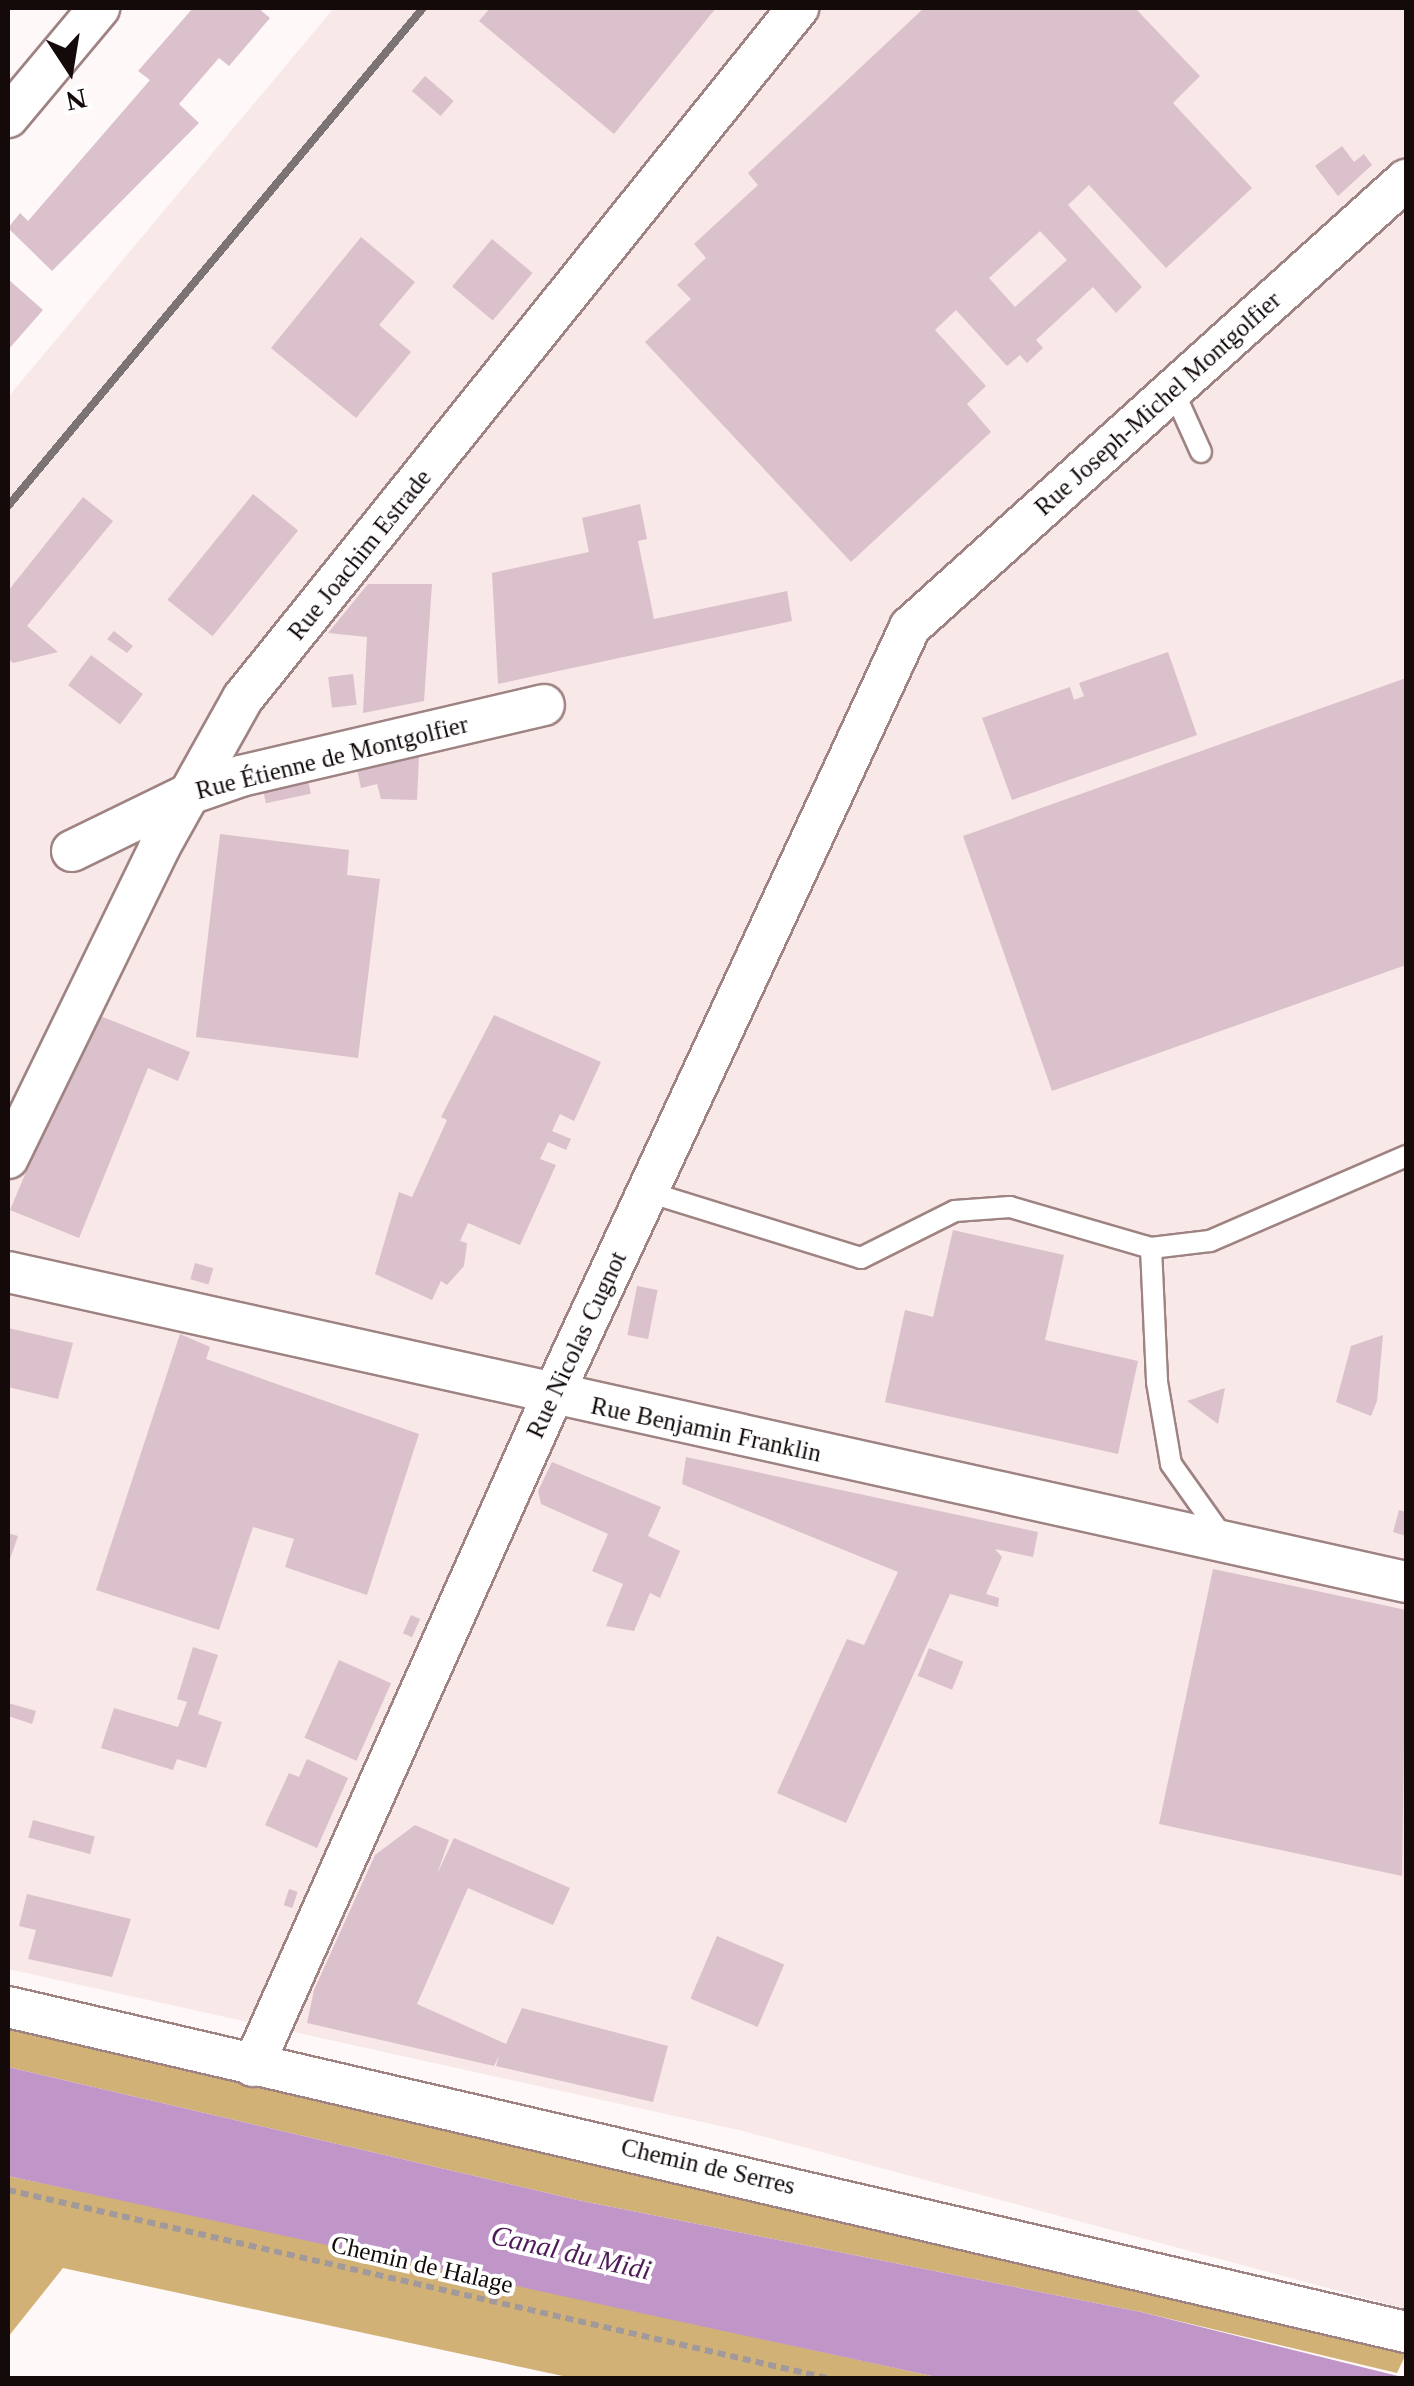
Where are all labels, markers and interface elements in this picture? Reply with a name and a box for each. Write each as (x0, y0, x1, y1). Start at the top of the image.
north arrow (20, 20, 120, 120)
text: N (63, 83, 89, 117)
street label: Rue Joseph-Michel Montgolfier (1029, 286, 1287, 522)
street label: Rue Joachim Estrade (282, 464, 438, 646)
street label: Rue Étienne de Montgolfier (193, 710, 471, 806)
street label: Rue Nicolas Cugnot (521, 1247, 633, 1443)
street label: Rue Benjamin Franklin (588, 1391, 824, 1469)
street label: Chemin de Serres (618, 2132, 798, 2202)
water label: Canal du Midi (488, 2218, 654, 2288)
street label: Chemin de Halage (328, 2229, 516, 2301)

